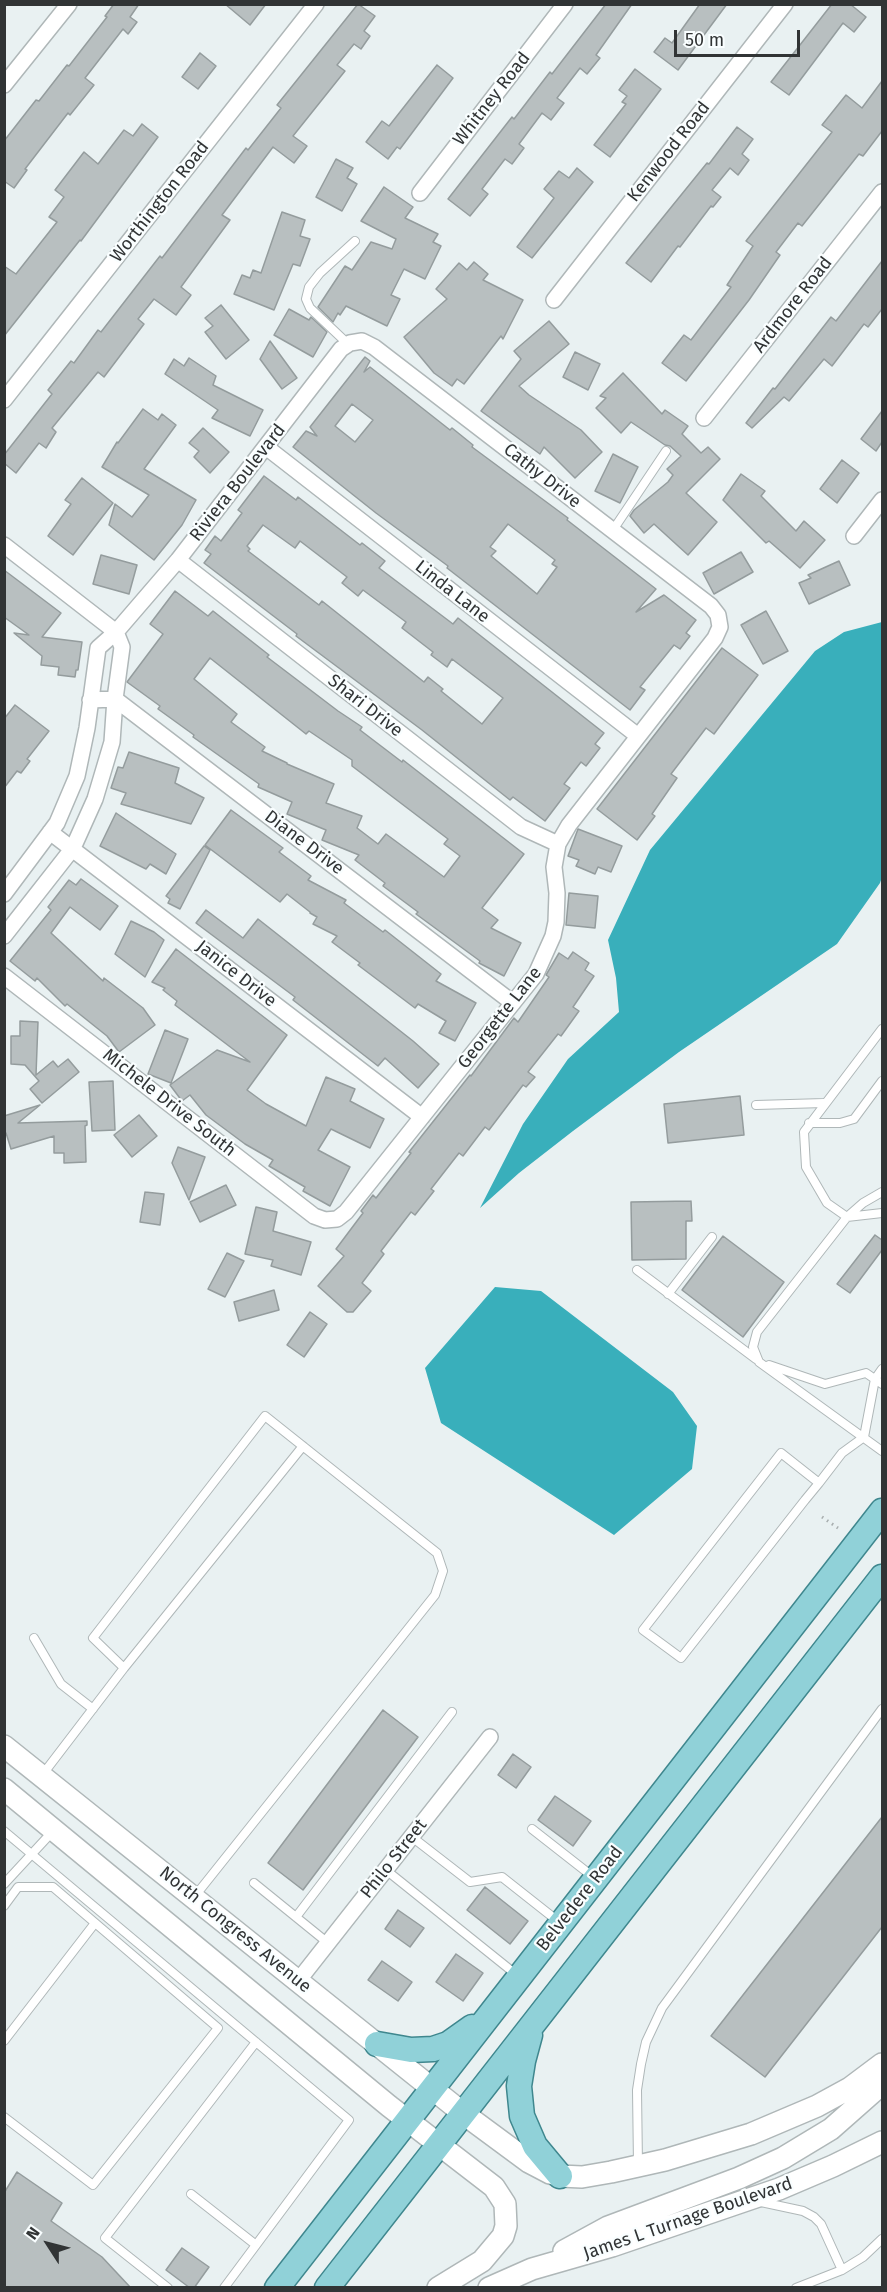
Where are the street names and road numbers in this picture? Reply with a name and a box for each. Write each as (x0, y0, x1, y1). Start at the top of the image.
street label: Whitney Road (449, 48, 535, 150)
street label: Kenwood Road (623, 97, 715, 207)
street label: Worthington Road (106, 137, 214, 267)
street label: Ardmore Road (749, 253, 837, 357)
street label: Riviera Boulevard (185, 420, 291, 546)
street label: Cathy Drive (499, 439, 585, 513)
street label: Linda Lane (410, 556, 494, 628)
street label: Shari Drive (323, 670, 407, 742)
street label: Diane Drive (260, 806, 348, 880)
street label: Janice Drive (192, 936, 280, 1012)
street label: Georgette Lane (453, 963, 547, 1073)
street label: Michele Drive South (98, 1044, 240, 1162)
street label: Philo Street (356, 1815, 432, 1903)
street label: Belvedere Road (532, 1842, 628, 1956)
street label: North Congress Avenue (155, 1862, 315, 1998)
street label: James L Turnage Boulevard (581, 2173, 795, 2265)

